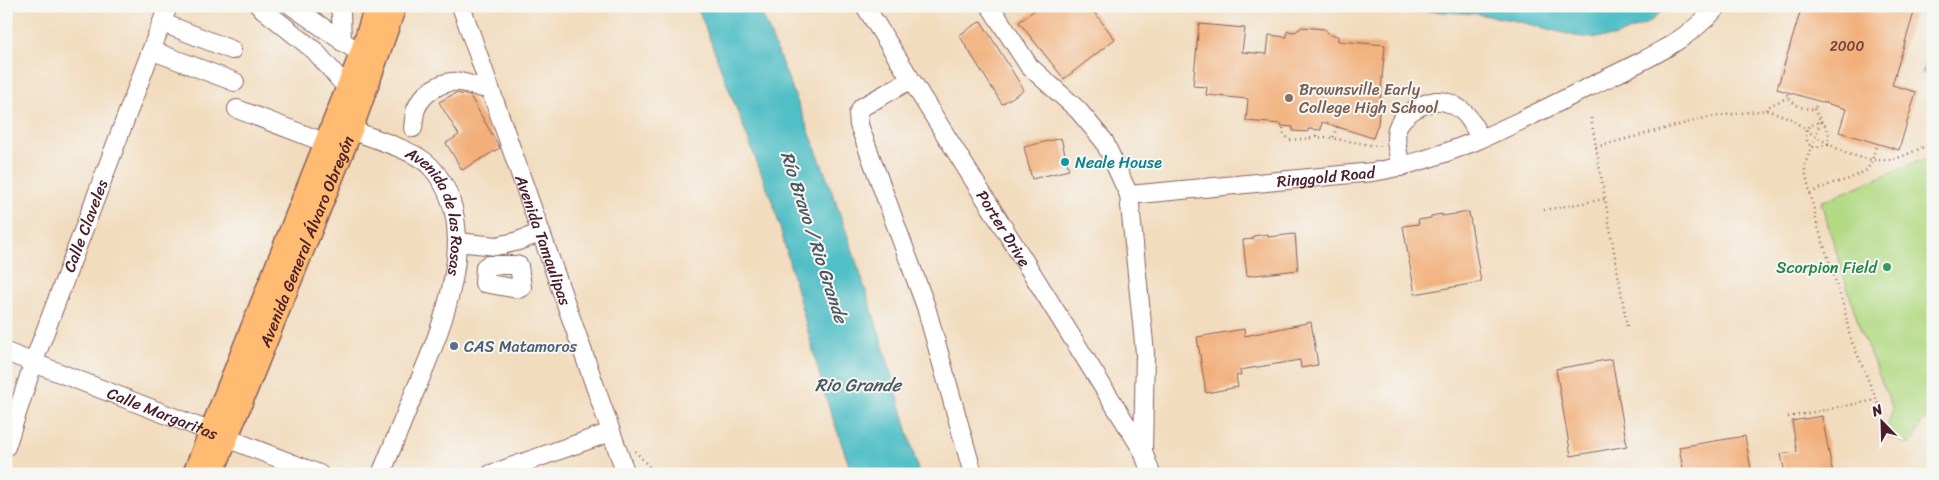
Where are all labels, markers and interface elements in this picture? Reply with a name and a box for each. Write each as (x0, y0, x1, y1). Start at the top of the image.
house number: 2000 (1830, 34, 1864, 59)
place label: Brownsville Early College High School (1299, 75, 1438, 122)
marker: Brownsville Early College High School (1283, 92, 1295, 104)
street label: Avenida General Álvaro Obregón (250, 131, 362, 353)
street label: Avenida de las Rosas (399, 138, 471, 279)
water label: Río Bravo / Rio Grande (771, 147, 857, 329)
place label: Neale House (1075, 148, 1162, 177)
marker: Neale House (1059, 156, 1071, 168)
street label: Ringgold Road (1275, 158, 1378, 196)
street label: Avenida Tamaulipas (506, 170, 580, 310)
street label: Calle Claveles (55, 175, 116, 277)
street label: Porter Drive (968, 184, 1039, 273)
place label: Scorpion Field (1776, 253, 1879, 282)
marker: Scorpion Field (1881, 261, 1893, 273)
place label: CAS Matamoros (464, 332, 578, 361)
marker: CAS Matamoros (448, 340, 460, 352)
water label: Rio Grande (815, 369, 903, 401)
street label: Calle Margaritas (103, 379, 223, 448)
text: N (1867, 397, 1887, 424)
north arrow (1856, 398, 1906, 448)

